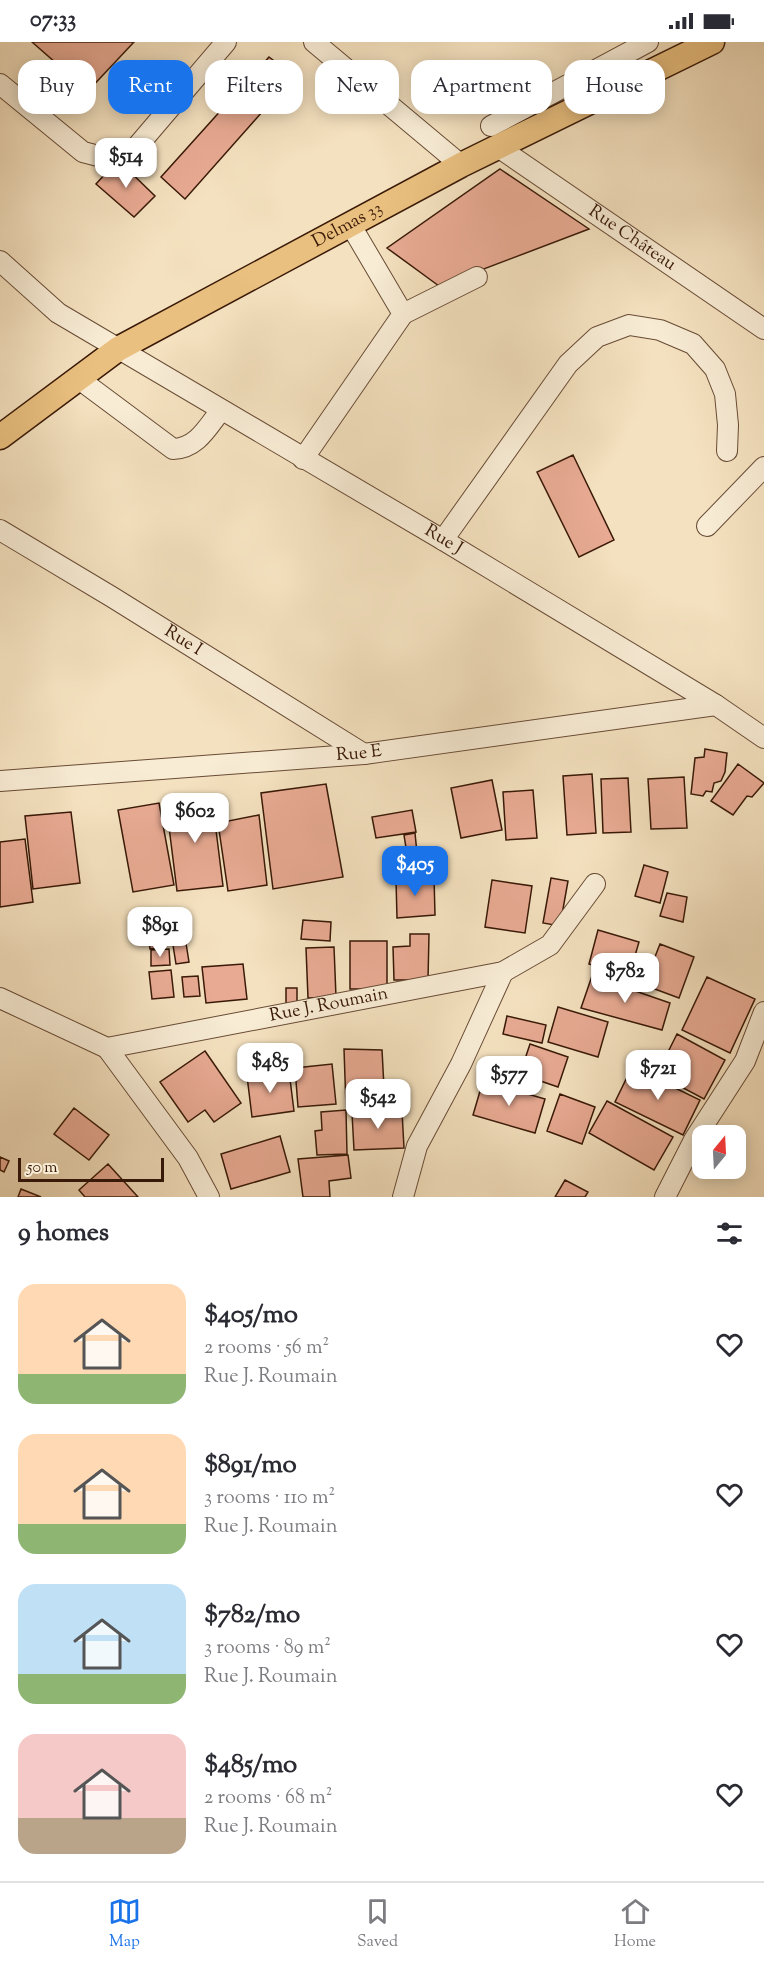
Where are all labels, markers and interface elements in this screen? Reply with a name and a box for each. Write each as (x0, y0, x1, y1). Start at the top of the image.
text: 07:33 (30, 5, 76, 37)
chip: Buy (18, 60, 96, 114)
chip: Rent (108, 60, 193, 114)
chip: Filters (205, 60, 303, 114)
chip: New (315, 60, 399, 114)
chip: Apartment (411, 60, 552, 114)
chip: House (564, 60, 665, 114)
pin: $514 (90, 138, 162, 189)
text: $514 (109, 143, 143, 172)
street label: Delmas 33 (308, 196, 388, 255)
street label: Rue Château (583, 199, 681, 278)
street label: Rue J (419, 519, 467, 562)
street label: Rue I (159, 619, 207, 663)
street label: Rue E (335, 739, 384, 769)
pin: $602 (159, 793, 231, 844)
text: $602 (175, 798, 215, 827)
pin: $405 (379, 846, 451, 897)
text: $405 (396, 851, 434, 880)
pin: $891 (124, 907, 196, 958)
text: $891 (141, 912, 179, 941)
pin: $782 (589, 953, 661, 1004)
text: $782 (605, 958, 645, 987)
street label: Rue J. Roumain (267, 981, 391, 1030)
pin: $485 (234, 1043, 306, 1094)
text: $485 (251, 1048, 289, 1077)
pin: $721 (622, 1050, 694, 1101)
text: $721 (640, 1055, 676, 1084)
pin: $577 (473, 1056, 545, 1107)
text: $577 (490, 1061, 528, 1090)
pin: $542 (342, 1079, 414, 1130)
text: $542 (360, 1084, 396, 1113)
north arrow (692, 1125, 746, 1179)
map controls (692, 1125, 746, 1179)
scale bar (18, 1155, 164, 1182)
text: 50 m (27, 1157, 58, 1180)
text: 9 homes (18, 1215, 109, 1252)
icon: filters (713, 1217, 746, 1250)
text: $405/mo (204, 1297, 298, 1334)
icon: home (66, 1308, 138, 1380)
icon: heart (713, 1328, 746, 1361)
text: 2 rooms · 56 m² (204, 1334, 329, 1363)
text: Rue J. Roumain (204, 1363, 337, 1392)
text: $891/mo (204, 1447, 297, 1484)
icon: home (66, 1458, 138, 1530)
icon: heart (713, 1478, 746, 1511)
text: 3 rooms · 110 m² (204, 1484, 335, 1513)
text: Rue J. Roumain (204, 1513, 337, 1542)
text: $782/mo (204, 1597, 300, 1634)
icon: home (66, 1608, 138, 1680)
icon: heart (713, 1628, 746, 1661)
text: 3 rooms · 89 m² (204, 1634, 331, 1663)
text: Rue J. Roumain (204, 1663, 337, 1692)
text: $485/mo (204, 1747, 297, 1784)
icon: home (66, 1758, 138, 1830)
icon: heart (713, 1778, 746, 1811)
text: 2 rooms · 68 m² (204, 1784, 332, 1813)
text: Rue J. Roumain (204, 1813, 337, 1842)
tab: Map (108, 1895, 141, 1954)
tab: Saved (357, 1895, 398, 1954)
tab: Home (614, 1895, 656, 1954)

